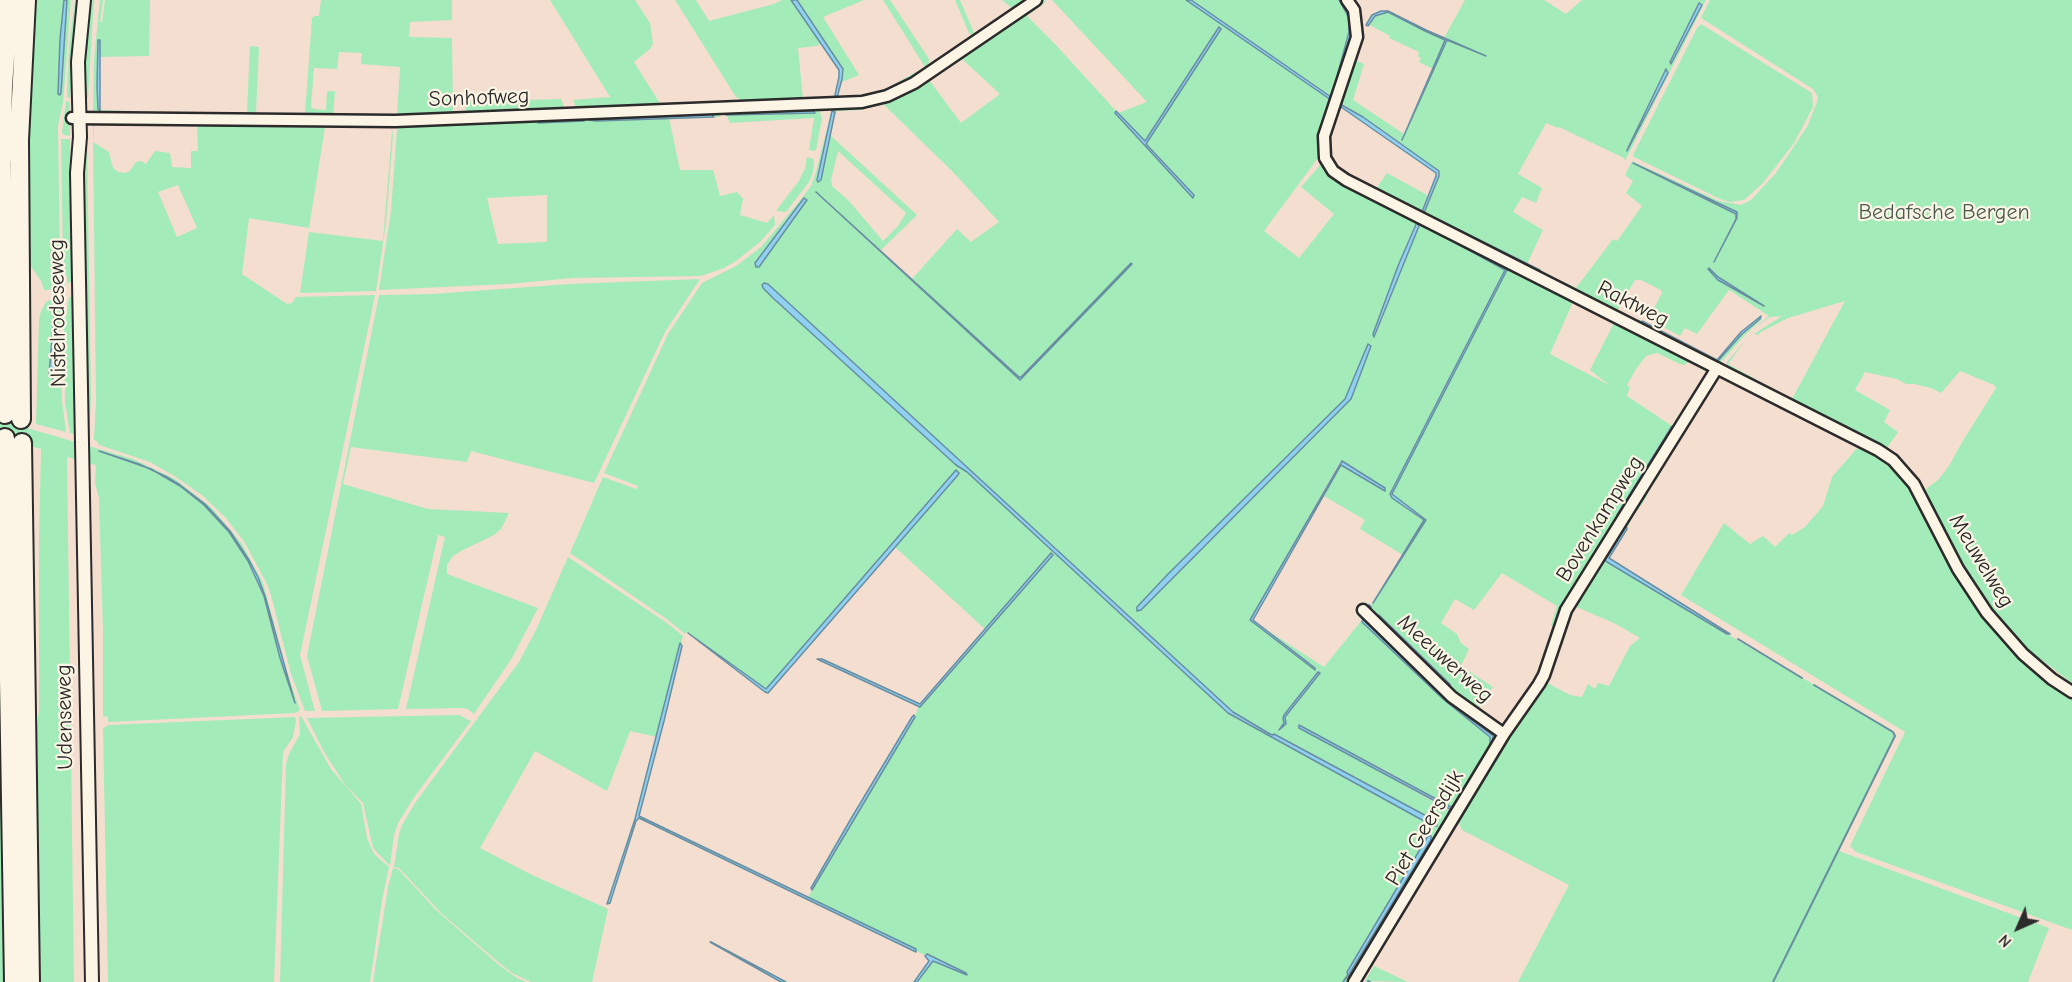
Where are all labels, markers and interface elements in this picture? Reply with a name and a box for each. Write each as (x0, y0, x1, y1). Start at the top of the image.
street label: Sonhofweg (428, 83, 530, 113)
park label: Bedafsche Bergen (1858, 200, 2030, 226)
street label: Nistelrodeseweg (44, 239, 72, 387)
street label: Raktweg (1593, 275, 1673, 333)
street label: Bovenkampweg (1551, 451, 1649, 587)
street label: Meuwelweg (1943, 509, 2019, 613)
street label: Meeuwerweg (1392, 609, 1498, 709)
street label: Udenseweg (51, 664, 79, 770)
street label: Piet Geersdijk (1380, 765, 1470, 891)
north arrow (1988, 898, 2048, 958)
text: N (1995, 931, 2015, 951)

